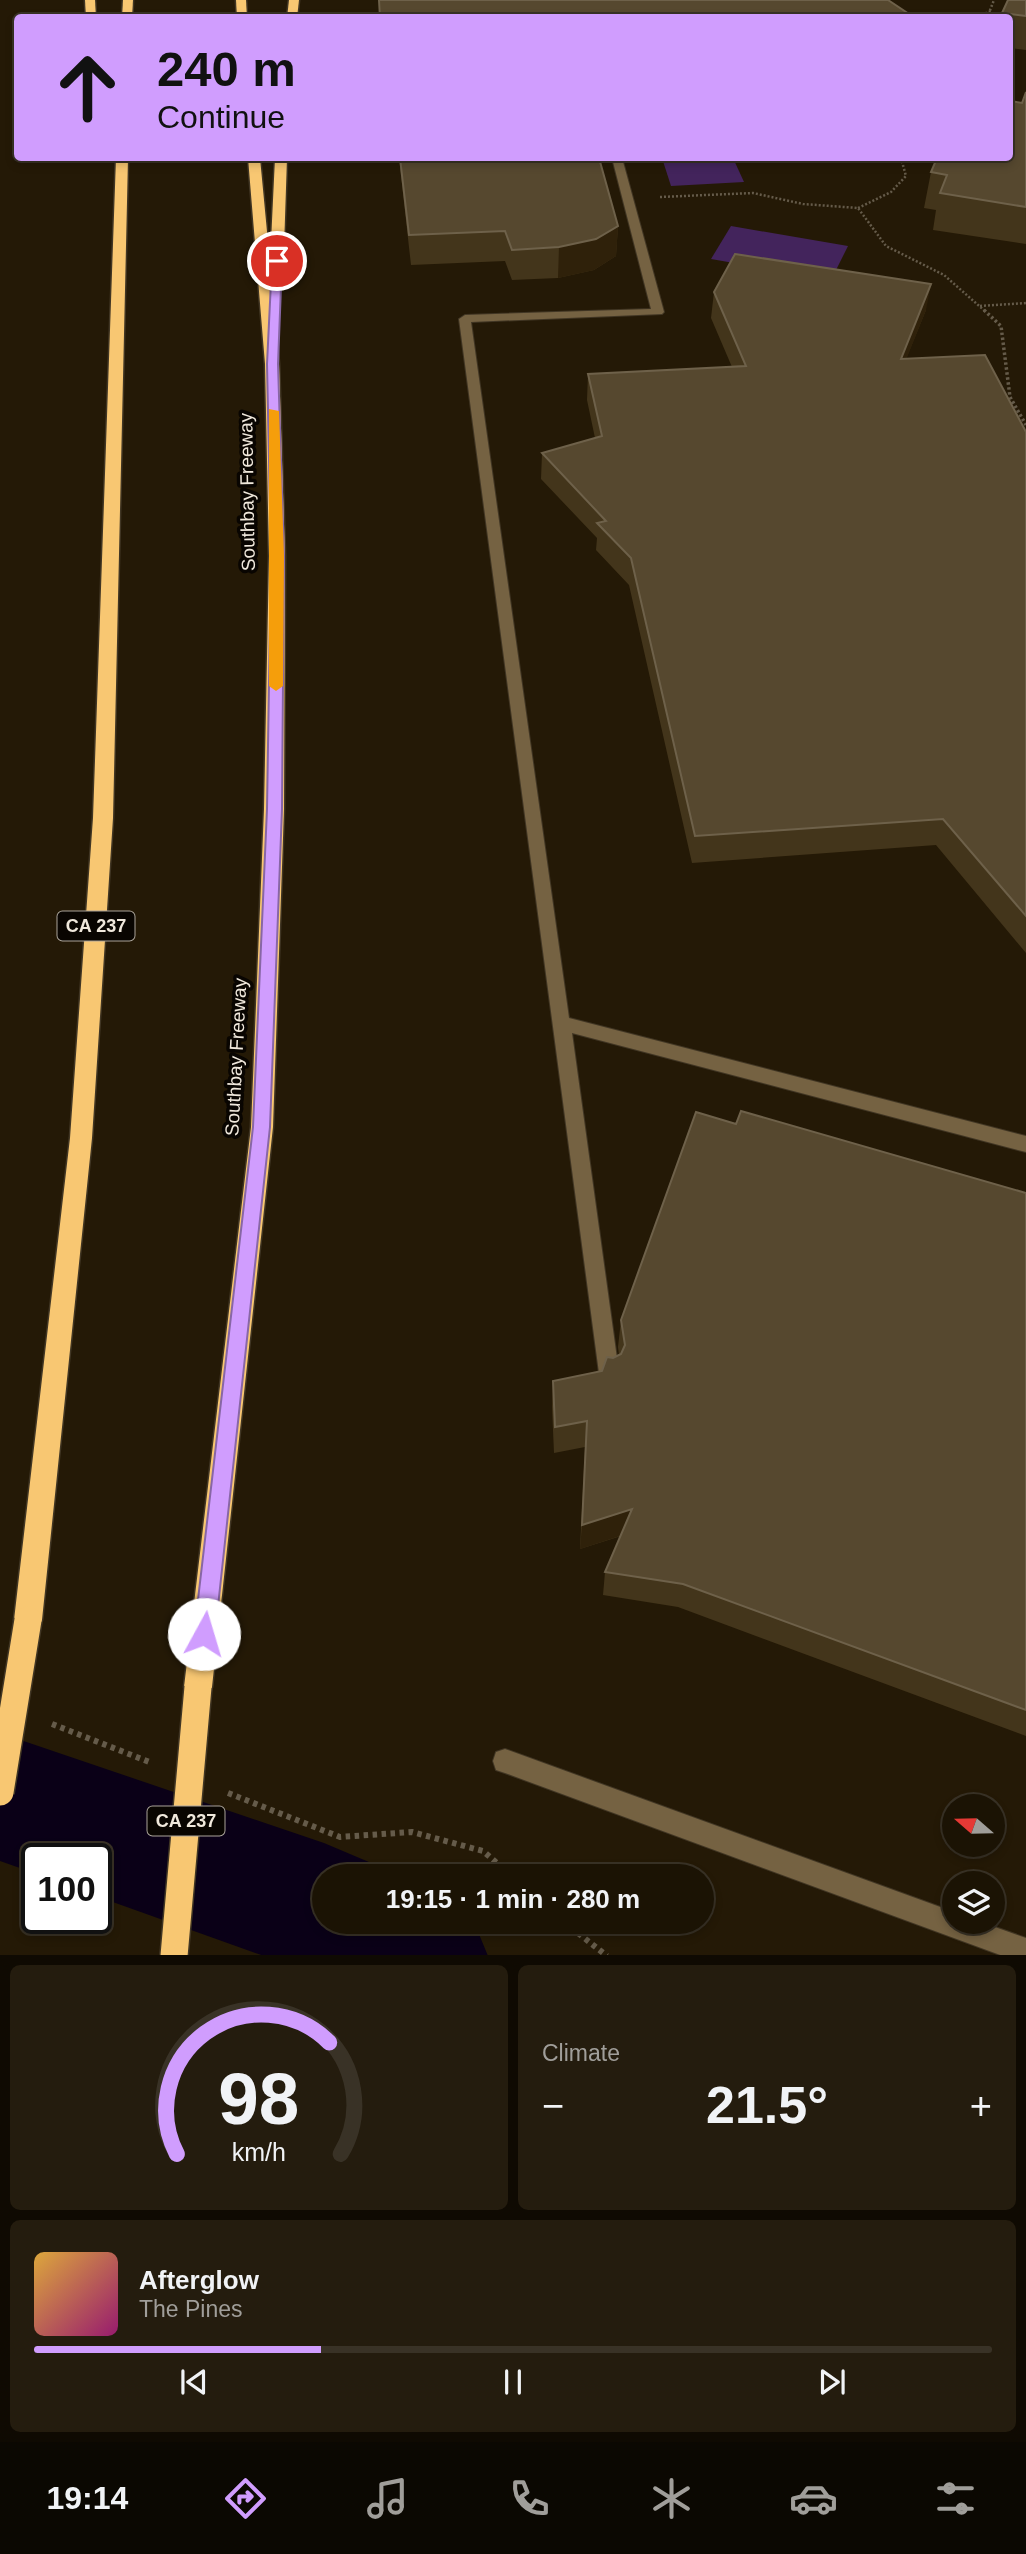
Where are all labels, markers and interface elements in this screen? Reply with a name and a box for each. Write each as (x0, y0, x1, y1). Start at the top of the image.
icon: ahead (42, 42, 133, 133)
text: 240 m (157, 42, 296, 96)
text: Continue (157, 99, 285, 135)
pin (247, 231, 307, 291)
icon: arrive (258, 242, 296, 280)
street label: Southbay Freeway (235, 412, 259, 571)
road number: CA 237 (57, 911, 134, 940)
street label: Southbay Freeway (221, 977, 251, 1137)
position arrow (167, 1597, 241, 1671)
north arrow (942, 1794, 1004, 1857)
map controls (942, 1794, 1005, 1934)
road number: CA 237 (148, 1807, 224, 1836)
speed limit sign: 100 (21, 1843, 112, 1934)
button: layers (942, 1871, 1005, 1934)
text: 19:15 · 1 min · 280 m (386, 1884, 640, 1914)
text: Climate (542, 2040, 620, 2066)
text: 98 (219, 2058, 299, 2139)
text: 21.5° (706, 2076, 828, 2134)
text: − (542, 2085, 564, 2127)
text: + (970, 2085, 992, 2127)
text: km/h (232, 2137, 286, 2165)
text: Afterglow (139, 2265, 259, 2295)
text: The Pines (139, 2296, 243, 2322)
icon: previous (175, 2363, 213, 2401)
icon: pause (494, 2363, 532, 2401)
icon: next (813, 2363, 851, 2401)
icon: directions (221, 2474, 270, 2523)
icon: music (363, 2474, 412, 2523)
icon: phone (505, 2474, 554, 2523)
icon: climate (647, 2474, 696, 2523)
icon: car (789, 2474, 838, 2523)
icon: filters (931, 2474, 980, 2523)
text: 19:14 (46, 2480, 128, 2516)

